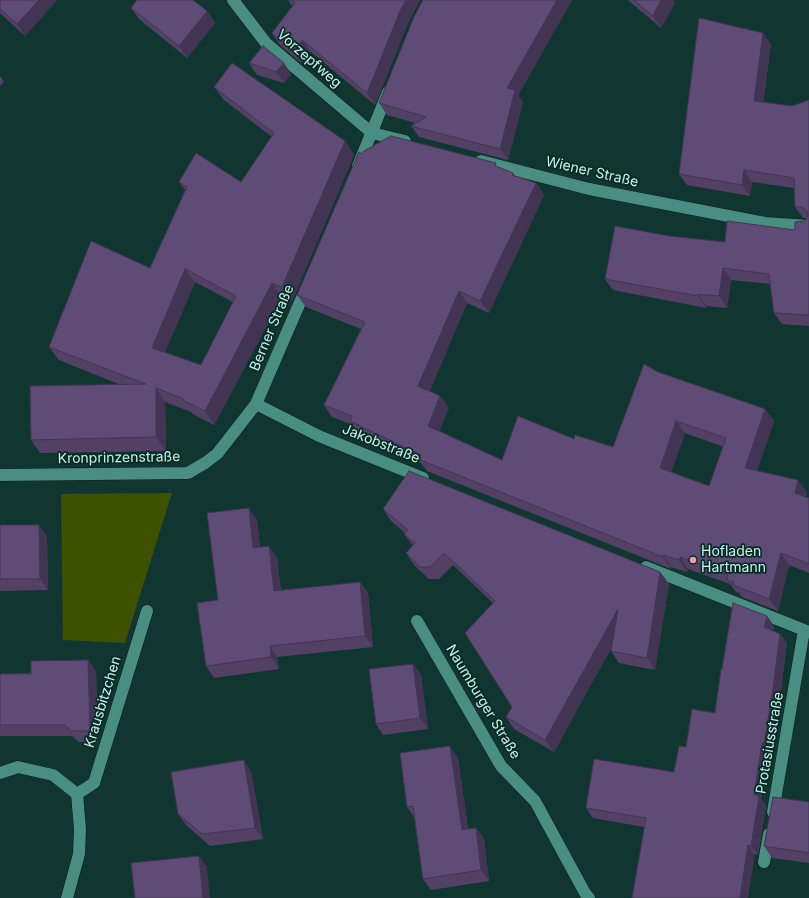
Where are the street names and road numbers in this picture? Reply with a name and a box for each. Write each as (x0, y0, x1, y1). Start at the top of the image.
street label: Vorzepfweg (273, 26, 345, 92)
street label: Wiener Straße (544, 153, 640, 191)
street label: Berner Straße (246, 282, 298, 374)
street label: Jakobstraße (340, 421, 422, 467)
street label: Kronprinzenstraße (58, 449, 180, 467)
street label: Naumburger Straße (442, 642, 524, 762)
street label: Krausbitzchen (81, 654, 125, 750)
street label: Protasiusstraße (753, 691, 787, 795)

